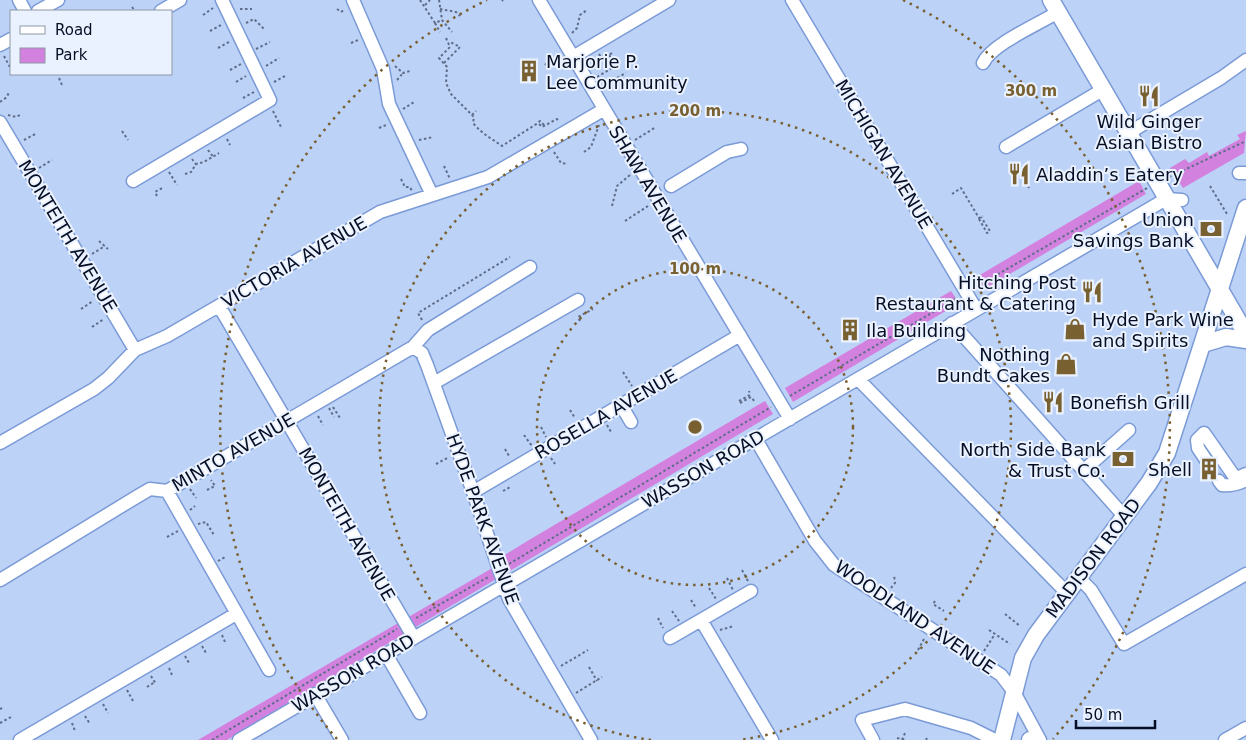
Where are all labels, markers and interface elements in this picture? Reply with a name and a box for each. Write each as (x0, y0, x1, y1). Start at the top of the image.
legend (10, 10, 172, 75)
text: Road (55, 21, 93, 39)
text: Park (55, 46, 88, 64)
place label: Marjorie P. Lee Community (546, 51, 688, 93)
building icon: Marjorie P. Lee Community (516, 58, 542, 84)
street label: MICHIGAN AVENUE (831, 75, 937, 233)
text: 300 m (1005, 82, 1057, 100)
restaurant icon: Wild Ginger Asian Bistro (1136, 83, 1162, 109)
text: 200 m (669, 102, 721, 120)
place label: Wild Ginger Asian Bistro (1096, 111, 1202, 153)
street label: SHAW AVENUE (605, 122, 691, 246)
street label: MONTEITH AVENUE (14, 156, 122, 316)
restaurant icon: Aladdin’s Eatery (1006, 161, 1032, 187)
place label: Aladdin’s Eatery (1036, 164, 1183, 185)
place label: Union Savings Bank (1073, 209, 1195, 251)
street label: VICTORIA AVENUE (218, 212, 370, 312)
bank icon: Union Savings Bank (1198, 216, 1224, 242)
text: 100 m (669, 260, 721, 278)
place label: Hitching Post Restaurant & Catering (875, 272, 1076, 314)
restaurant icon: Hitching Post Restaurant & Catering (1079, 279, 1105, 305)
place label: Hyde Park Wine and Spirits (1092, 309, 1234, 351)
shop icon: Hyde Park Wine and Spirits (1062, 316, 1088, 342)
building icon: Ila Building (837, 317, 863, 343)
place label: Ila Building (866, 320, 966, 341)
place label: Nothing Bundt Cakes (937, 344, 1050, 386)
shop icon: Nothing Bundt Cakes (1053, 351, 1079, 377)
street label: ROSELLA AVENUE (531, 365, 681, 463)
restaurant icon: Bonefish Grill (1040, 389, 1066, 415)
place label: Bonefish Grill (1070, 392, 1190, 413)
street label: MINTO AVENUE (168, 408, 298, 496)
centre of rings (686, 418, 704, 436)
street label: WASSON ROAD (638, 425, 768, 513)
street label: HYDE PARK AVENUE (442, 431, 524, 607)
place label: North Side Bank & Trust Co. (960, 439, 1107, 481)
street label: MONTEITH AVENUE (294, 443, 400, 605)
bank icon: North Side Bank & Trust Co. (1110, 446, 1136, 472)
building icon: Shell (1196, 456, 1222, 482)
place label: Shell (1148, 459, 1192, 480)
street label: MADISON ROAD (1041, 494, 1145, 622)
street label: WOODLAND AVENUE (831, 556, 999, 678)
street label: WASSON ROAD (288, 629, 418, 717)
scale bar (1076, 698, 1155, 730)
text: 50 m (1084, 706, 1122, 724)

